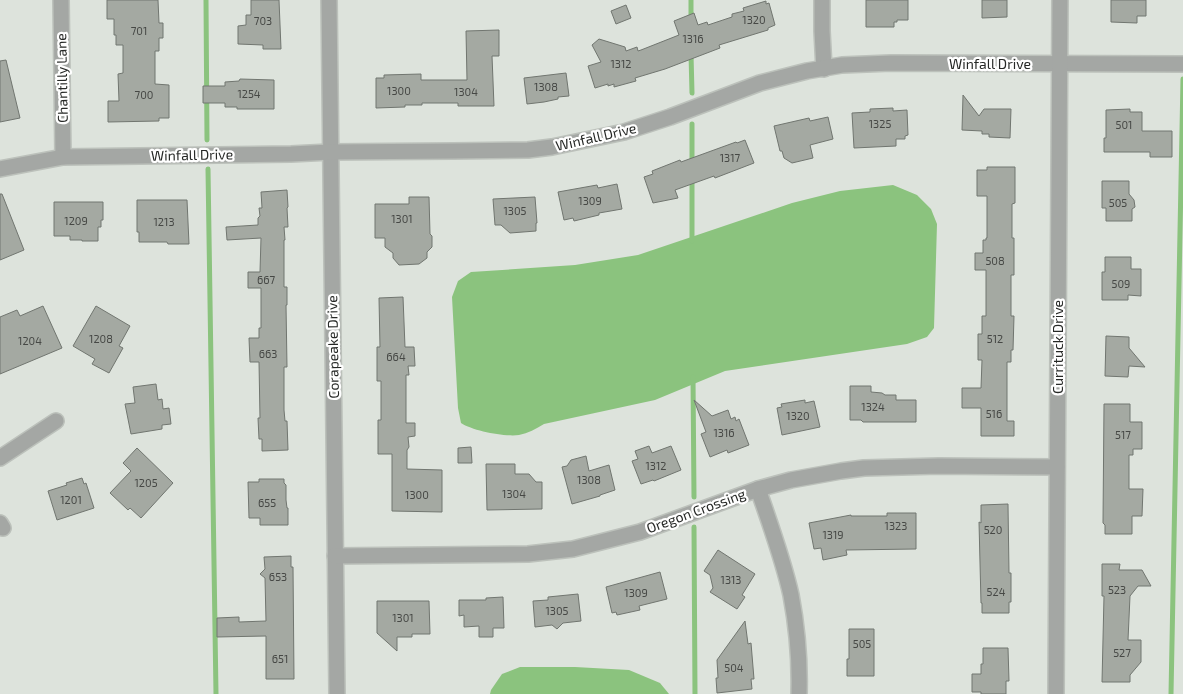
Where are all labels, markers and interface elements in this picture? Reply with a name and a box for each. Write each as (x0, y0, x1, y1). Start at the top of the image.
house number: 1320 (742, 13, 766, 26)
house number: 703 (254, 14, 272, 27)
house number: 701 (131, 24, 147, 37)
house number: 1316 (682, 32, 704, 45)
street label: Chantilly Lane (52, 33, 71, 123)
street label: Winfall Drive (949, 55, 1031, 72)
house number: 1312 (610, 57, 632, 70)
house number: 1308 (534, 80, 558, 93)
house number: 1300 (387, 84, 411, 97)
house number: 1304 (454, 85, 478, 98)
house number: 1254 (237, 87, 261, 100)
house number: 700 (135, 88, 153, 101)
house number: 1325 (869, 117, 891, 130)
house number: 501 (1116, 118, 1132, 131)
street label: Winfall Drive (554, 119, 638, 154)
street label: Winfall Drive (151, 145, 233, 164)
house number: 1317 (720, 151, 741, 164)
house number: 1309 (578, 194, 602, 207)
house number: 505 (1109, 196, 1127, 209)
house number: 1305 (503, 204, 527, 217)
house number: 1301 (391, 212, 413, 225)
house number: 1209 (64, 214, 88, 227)
house number: 1213 (153, 215, 175, 228)
house number: 508 (985, 254, 1005, 267)
house number: 667 (257, 273, 275, 286)
house number: 509 (1112, 277, 1130, 290)
street label: Corapeake Drive (323, 295, 342, 399)
street label: Currituck Drive (1049, 300, 1066, 394)
house number: 1208 (89, 332, 113, 345)
house number: 512 (987, 332, 1003, 345)
house number: 1204 (18, 334, 42, 347)
house number: 663 (259, 347, 277, 360)
house number: 664 (386, 350, 406, 363)
house number: 1324 (861, 400, 885, 413)
house number: 516 (986, 407, 1002, 420)
house number: 1320 (786, 409, 810, 422)
house number: 1316 (713, 426, 735, 439)
house number: 517 (1115, 428, 1131, 441)
house number: 1312 (645, 459, 667, 472)
house number: 1308 (577, 473, 601, 486)
house number: 1205 (134, 476, 158, 489)
street label: Oregon Crossing (644, 485, 748, 536)
house number: 1304 (502, 487, 526, 500)
house number: 1300 (405, 488, 429, 501)
house number: 1201 (60, 493, 82, 506)
house number: 655 (258, 496, 276, 509)
house number: 1323 (885, 519, 907, 532)
house number: 520 (984, 523, 1002, 536)
house number: 1319 (822, 528, 844, 541)
house number: 653 (269, 570, 287, 583)
house number: 1313 (721, 573, 742, 586)
house number: 523 (1108, 583, 1126, 596)
house number: 524 (987, 585, 1006, 598)
house number: 1309 (624, 586, 648, 599)
house number: 1305 (545, 604, 569, 617)
house number: 1301 (392, 611, 414, 624)
house number: 505 (853, 637, 871, 650)
house number: 527 (1113, 646, 1131, 659)
house number: 651 (272, 652, 288, 665)
house number: 504 (724, 661, 744, 674)

